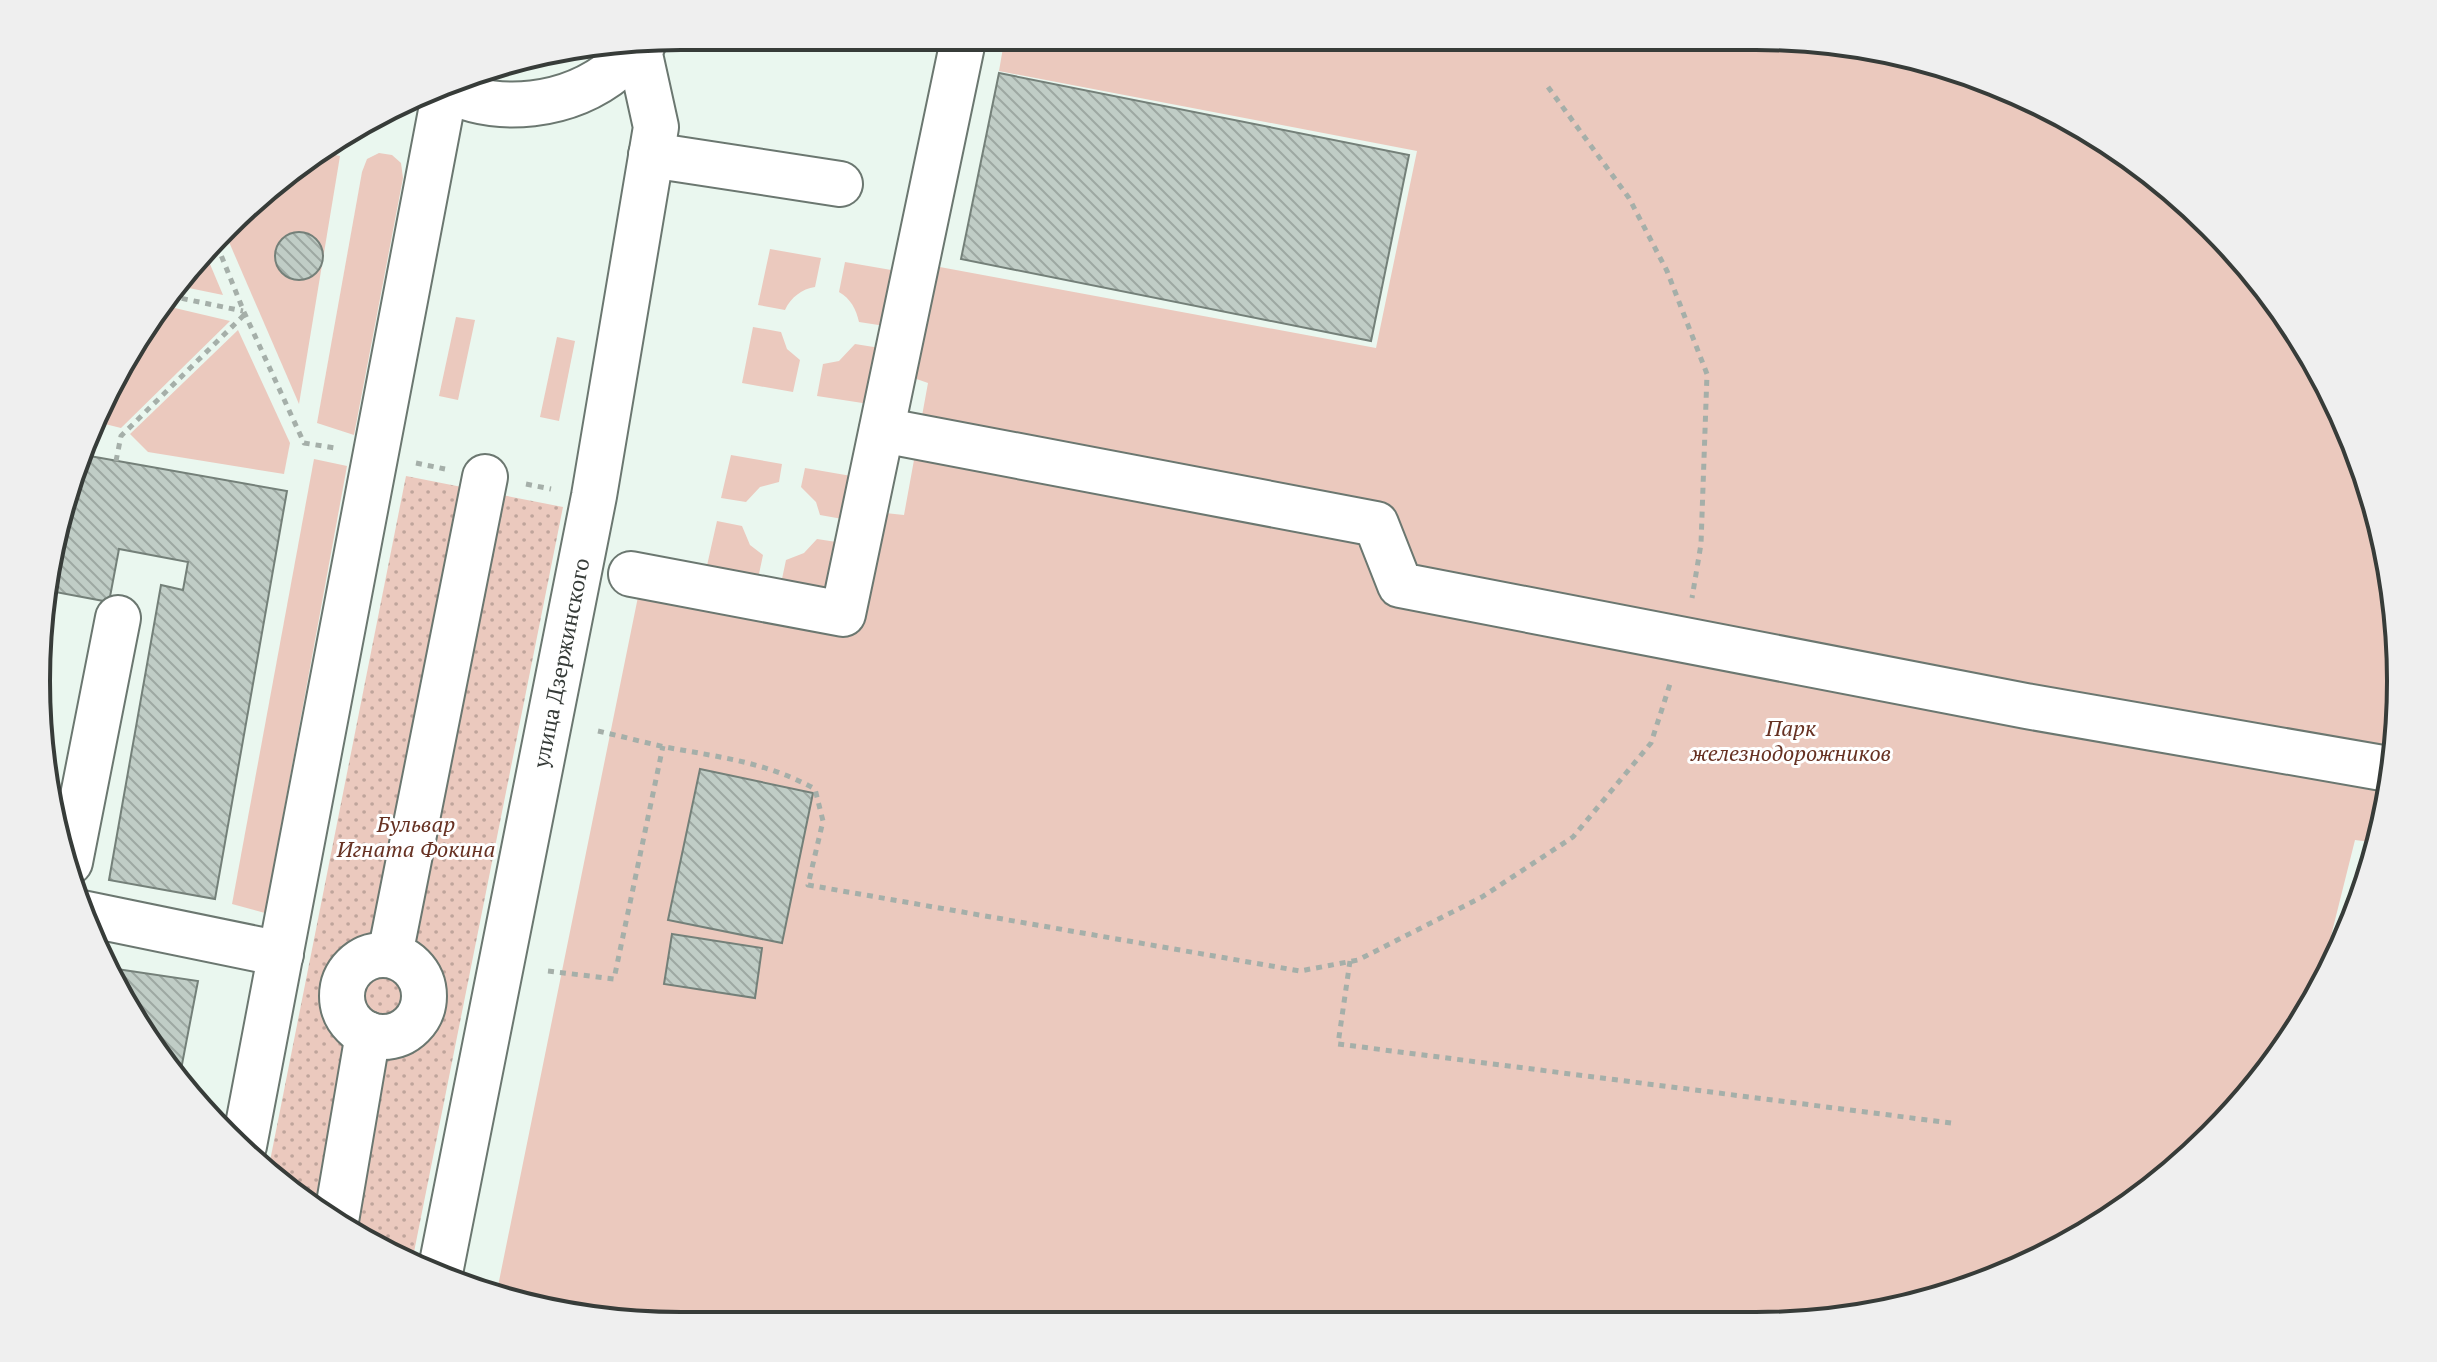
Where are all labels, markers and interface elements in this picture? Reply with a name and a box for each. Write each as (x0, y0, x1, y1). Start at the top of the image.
street label: улица Дзержинского (525, 555, 595, 771)
park label: Парк железнодорожников (1690, 713, 1891, 767)
park label: Бульвар Игната Фокина (336, 809, 495, 863)

